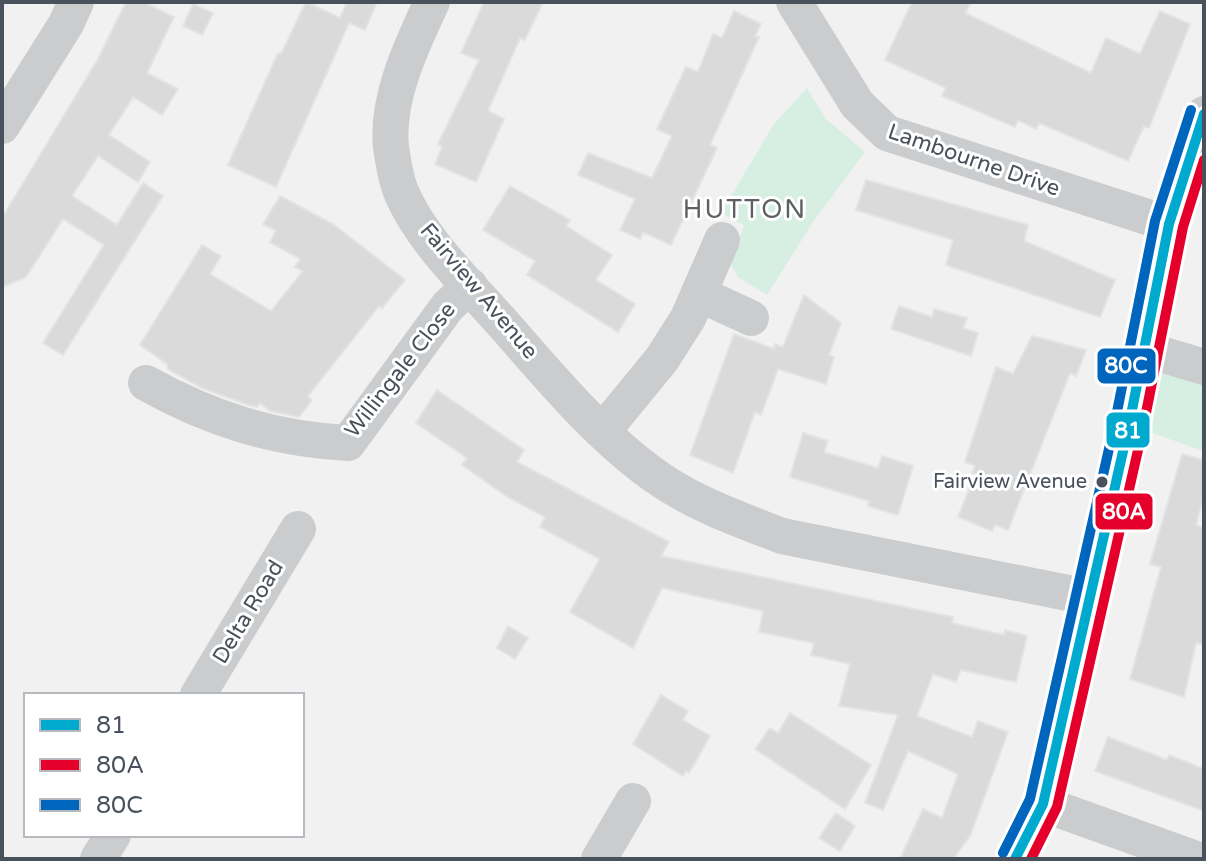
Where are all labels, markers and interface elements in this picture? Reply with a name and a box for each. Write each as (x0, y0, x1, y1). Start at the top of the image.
street label: Lambourne Drive (885, 118, 1063, 202)
district label: HUTTON (683, 194, 807, 225)
street label: Fairview Avenue (415, 218, 543, 364)
street label: Willingale Close (339, 297, 461, 443)
line badge: 80C (1096, 347, 1157, 385)
text: 80C (1105, 353, 1147, 379)
line badge: 81 (1105, 411, 1151, 449)
text: 81 (1114, 418, 1142, 444)
place label: Fairview Avenue (933, 470, 1087, 494)
marker: Fairview Avenue (1094, 474, 1110, 490)
line badge: 80A (1094, 492, 1154, 531)
text: 80A (1102, 499, 1146, 525)
street label: Delta Road (207, 556, 289, 668)
legend (24, 693, 304, 837)
text: 81 (96, 711, 126, 740)
text: 80A (96, 751, 144, 780)
text: 80C (96, 791, 143, 820)

